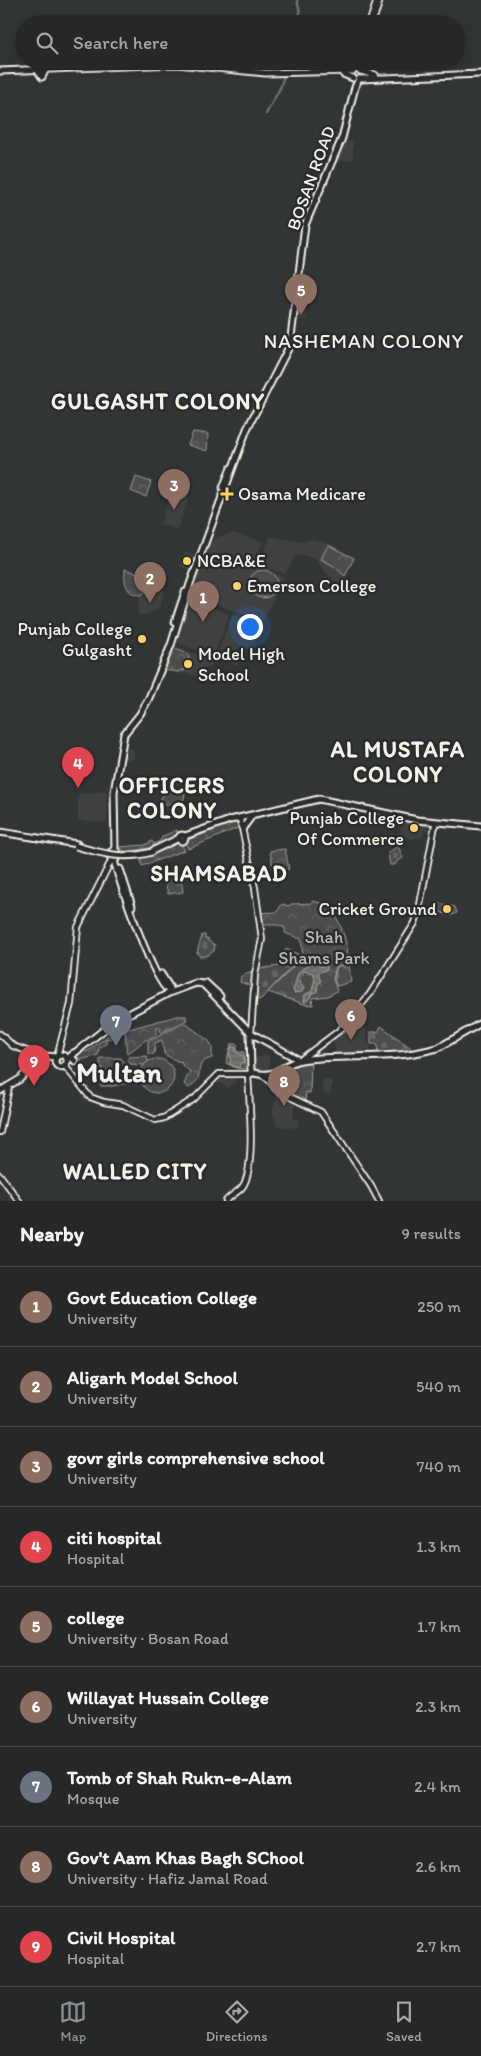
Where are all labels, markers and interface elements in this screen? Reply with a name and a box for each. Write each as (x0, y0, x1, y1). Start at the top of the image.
search box (15, 15, 466, 70)
icon: search (33, 29, 61, 57)
text: Search here (73, 31, 168, 54)
street label: BOSAN ROAD (282, 123, 340, 233)
pin: 5 (285, 274, 317, 315)
district label: NASHEMAN COLONY (264, 329, 464, 353)
district label: GULGASHT COLONY (51, 388, 265, 415)
pin: 3 (158, 469, 190, 510)
place label: Osama Medicare (238, 483, 366, 505)
marker: Osama Medicare (220, 487, 234, 501)
place label: NCBA&E (197, 550, 266, 572)
marker: NCBA&E (181, 555, 193, 567)
pin: 2 (134, 562, 166, 603)
place label: Emerson College (247, 575, 376, 597)
marker: Emerson College (231, 580, 243, 592)
pin: 1 (187, 581, 219, 622)
your location (237, 614, 263, 640)
place label: Punjab College Gulgasht (18, 618, 132, 661)
marker: Punjab College Gulgasht (136, 633, 148, 645)
place label: Model High School (198, 643, 285, 686)
marker: Model High School (182, 658, 194, 670)
district label: AL MUSTAFA COLONY (330, 736, 465, 788)
pin: 4 (62, 747, 94, 788)
district label: OFFICERS COLONY (119, 772, 225, 824)
place label: Punjab College Of Commerce (290, 807, 404, 850)
marker: Punjab College Of Commerce (408, 822, 420, 834)
district label: SHAMSABAD (150, 860, 288, 887)
place label: Cricket Ground (319, 898, 437, 920)
marker: Cricket Ground (441, 903, 453, 915)
park label: Shah Shams Park (278, 926, 370, 969)
pin: 6 (335, 999, 367, 1040)
pin: 7 (100, 1005, 132, 1046)
pin: 9 (18, 1045, 50, 1086)
district label: Multan (76, 1055, 162, 1089)
pin: 8 (268, 1065, 300, 1106)
district label: WALLED CITY (63, 1158, 207, 1185)
text: Nearby (20, 1221, 84, 1246)
text: 9 results (402, 1224, 461, 1243)
text: Govt Education College (67, 1286, 257, 1309)
text: 1 (32, 1297, 40, 1316)
text: 250 m (417, 1297, 461, 1316)
text: University (67, 1309, 137, 1328)
text: Aligarh Model School (67, 1366, 238, 1389)
text: 2 (32, 1377, 40, 1396)
text: 540 m (416, 1377, 461, 1396)
text: University (67, 1389, 137, 1408)
text: govr girls comprehensive school (67, 1446, 325, 1469)
text: 3 (32, 1457, 40, 1476)
text: 740 m (417, 1457, 461, 1476)
text: University (67, 1469, 137, 1488)
text: citi hospital (67, 1526, 161, 1549)
text: 4 (31, 1537, 41, 1556)
text: 1.3 km (416, 1537, 461, 1556)
text: Hospital (67, 1549, 124, 1568)
text: college (67, 1606, 124, 1629)
text: 5 (32, 1617, 40, 1636)
text: 1.7 km (417, 1617, 461, 1636)
text: University · Bosan Road (67, 1629, 229, 1648)
text: Willayat Hussain College (67, 1686, 269, 1709)
text: 6 (32, 1697, 40, 1716)
text: 2.3 km (415, 1697, 461, 1716)
text: University (67, 1709, 137, 1728)
text: Tomb of Shah Rukn-e-Alam (67, 1766, 292, 1789)
text: 7 (32, 1777, 40, 1796)
text: 2.4 km (414, 1777, 461, 1796)
text: Mosque (67, 1789, 120, 1808)
text: Gov't Aam Khas Bagh SChool (67, 1846, 304, 1869)
text: 8 (32, 1857, 40, 1876)
text: 2.6 km (415, 1857, 461, 1876)
text: University · Hafiz Jamal Road (67, 1869, 268, 1888)
text: Civil Hospital (67, 1926, 176, 1949)
text: 9 (32, 1937, 40, 1956)
text: 2.7 km (416, 1937, 461, 1956)
text: Hospital (67, 1949, 124, 1968)
tab: Map (59, 1998, 87, 2045)
tab: Directions (206, 1998, 267, 2045)
tab: Saved (386, 1998, 422, 2045)

